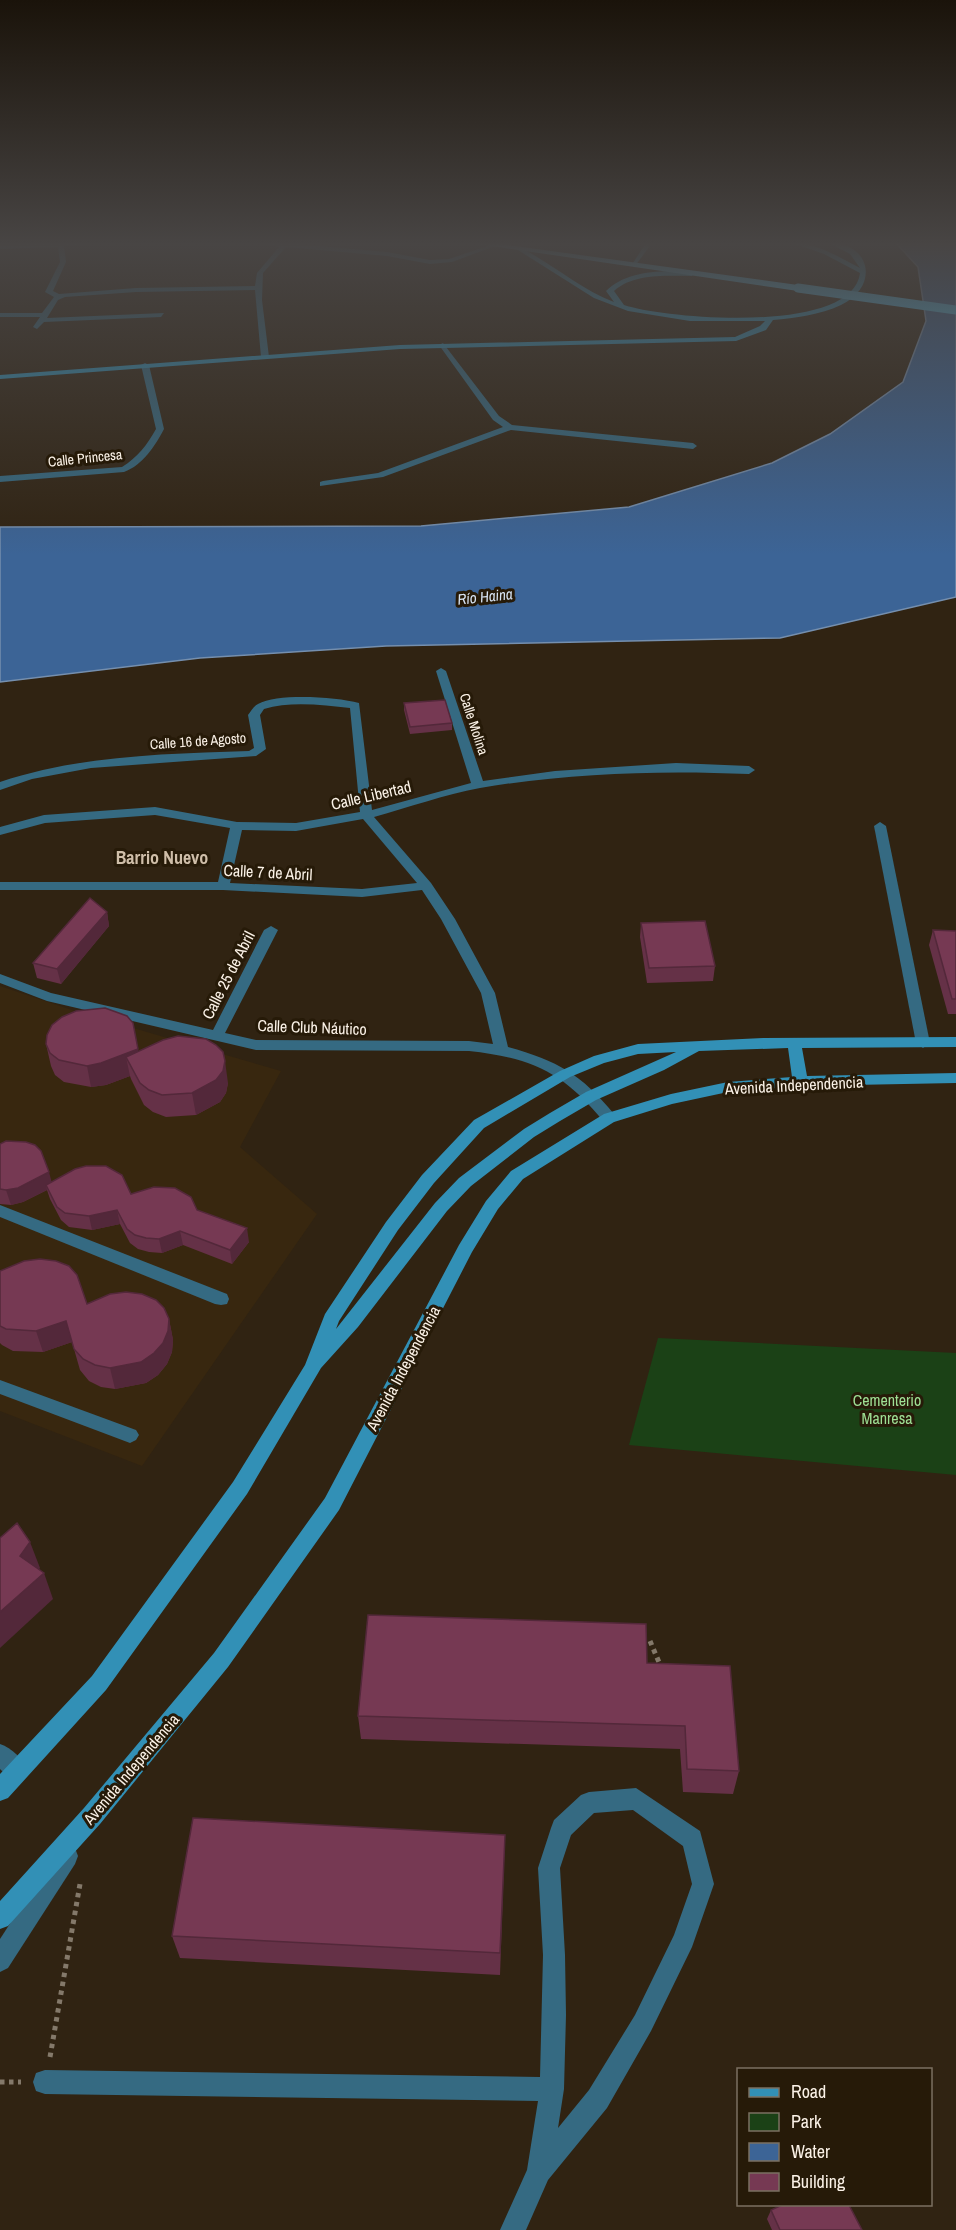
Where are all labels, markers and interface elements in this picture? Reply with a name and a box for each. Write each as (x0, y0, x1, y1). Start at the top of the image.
street label: Calle Princesa (47, 445, 124, 471)
water label: Río Haina (456, 583, 514, 610)
street label: Calle Molina (456, 691, 493, 758)
street label: Calle 16 de Agosto (149, 729, 247, 753)
street label: Calle Libertad (329, 775, 413, 815)
district label: Barrio Nuevo (116, 845, 208, 870)
street label: Calle 7 de Abril (223, 859, 313, 885)
street label: Calle 25 de Abril (196, 927, 260, 1023)
street label: Calle Club Náutico (257, 1014, 367, 1040)
street label: Avenida Independencia (723, 1070, 864, 1100)
street label: Avenida Independencia (360, 1301, 446, 1435)
park label: Cementerio Manresa (853, 1389, 921, 1429)
street label: Avenida Independencia (77, 1708, 184, 1830)
legend (737, 2068, 932, 2206)
text: Road (791, 2079, 826, 2104)
text: Park (791, 2109, 822, 2134)
text: Water (791, 2139, 830, 2164)
text: Building (791, 2169, 846, 2194)

